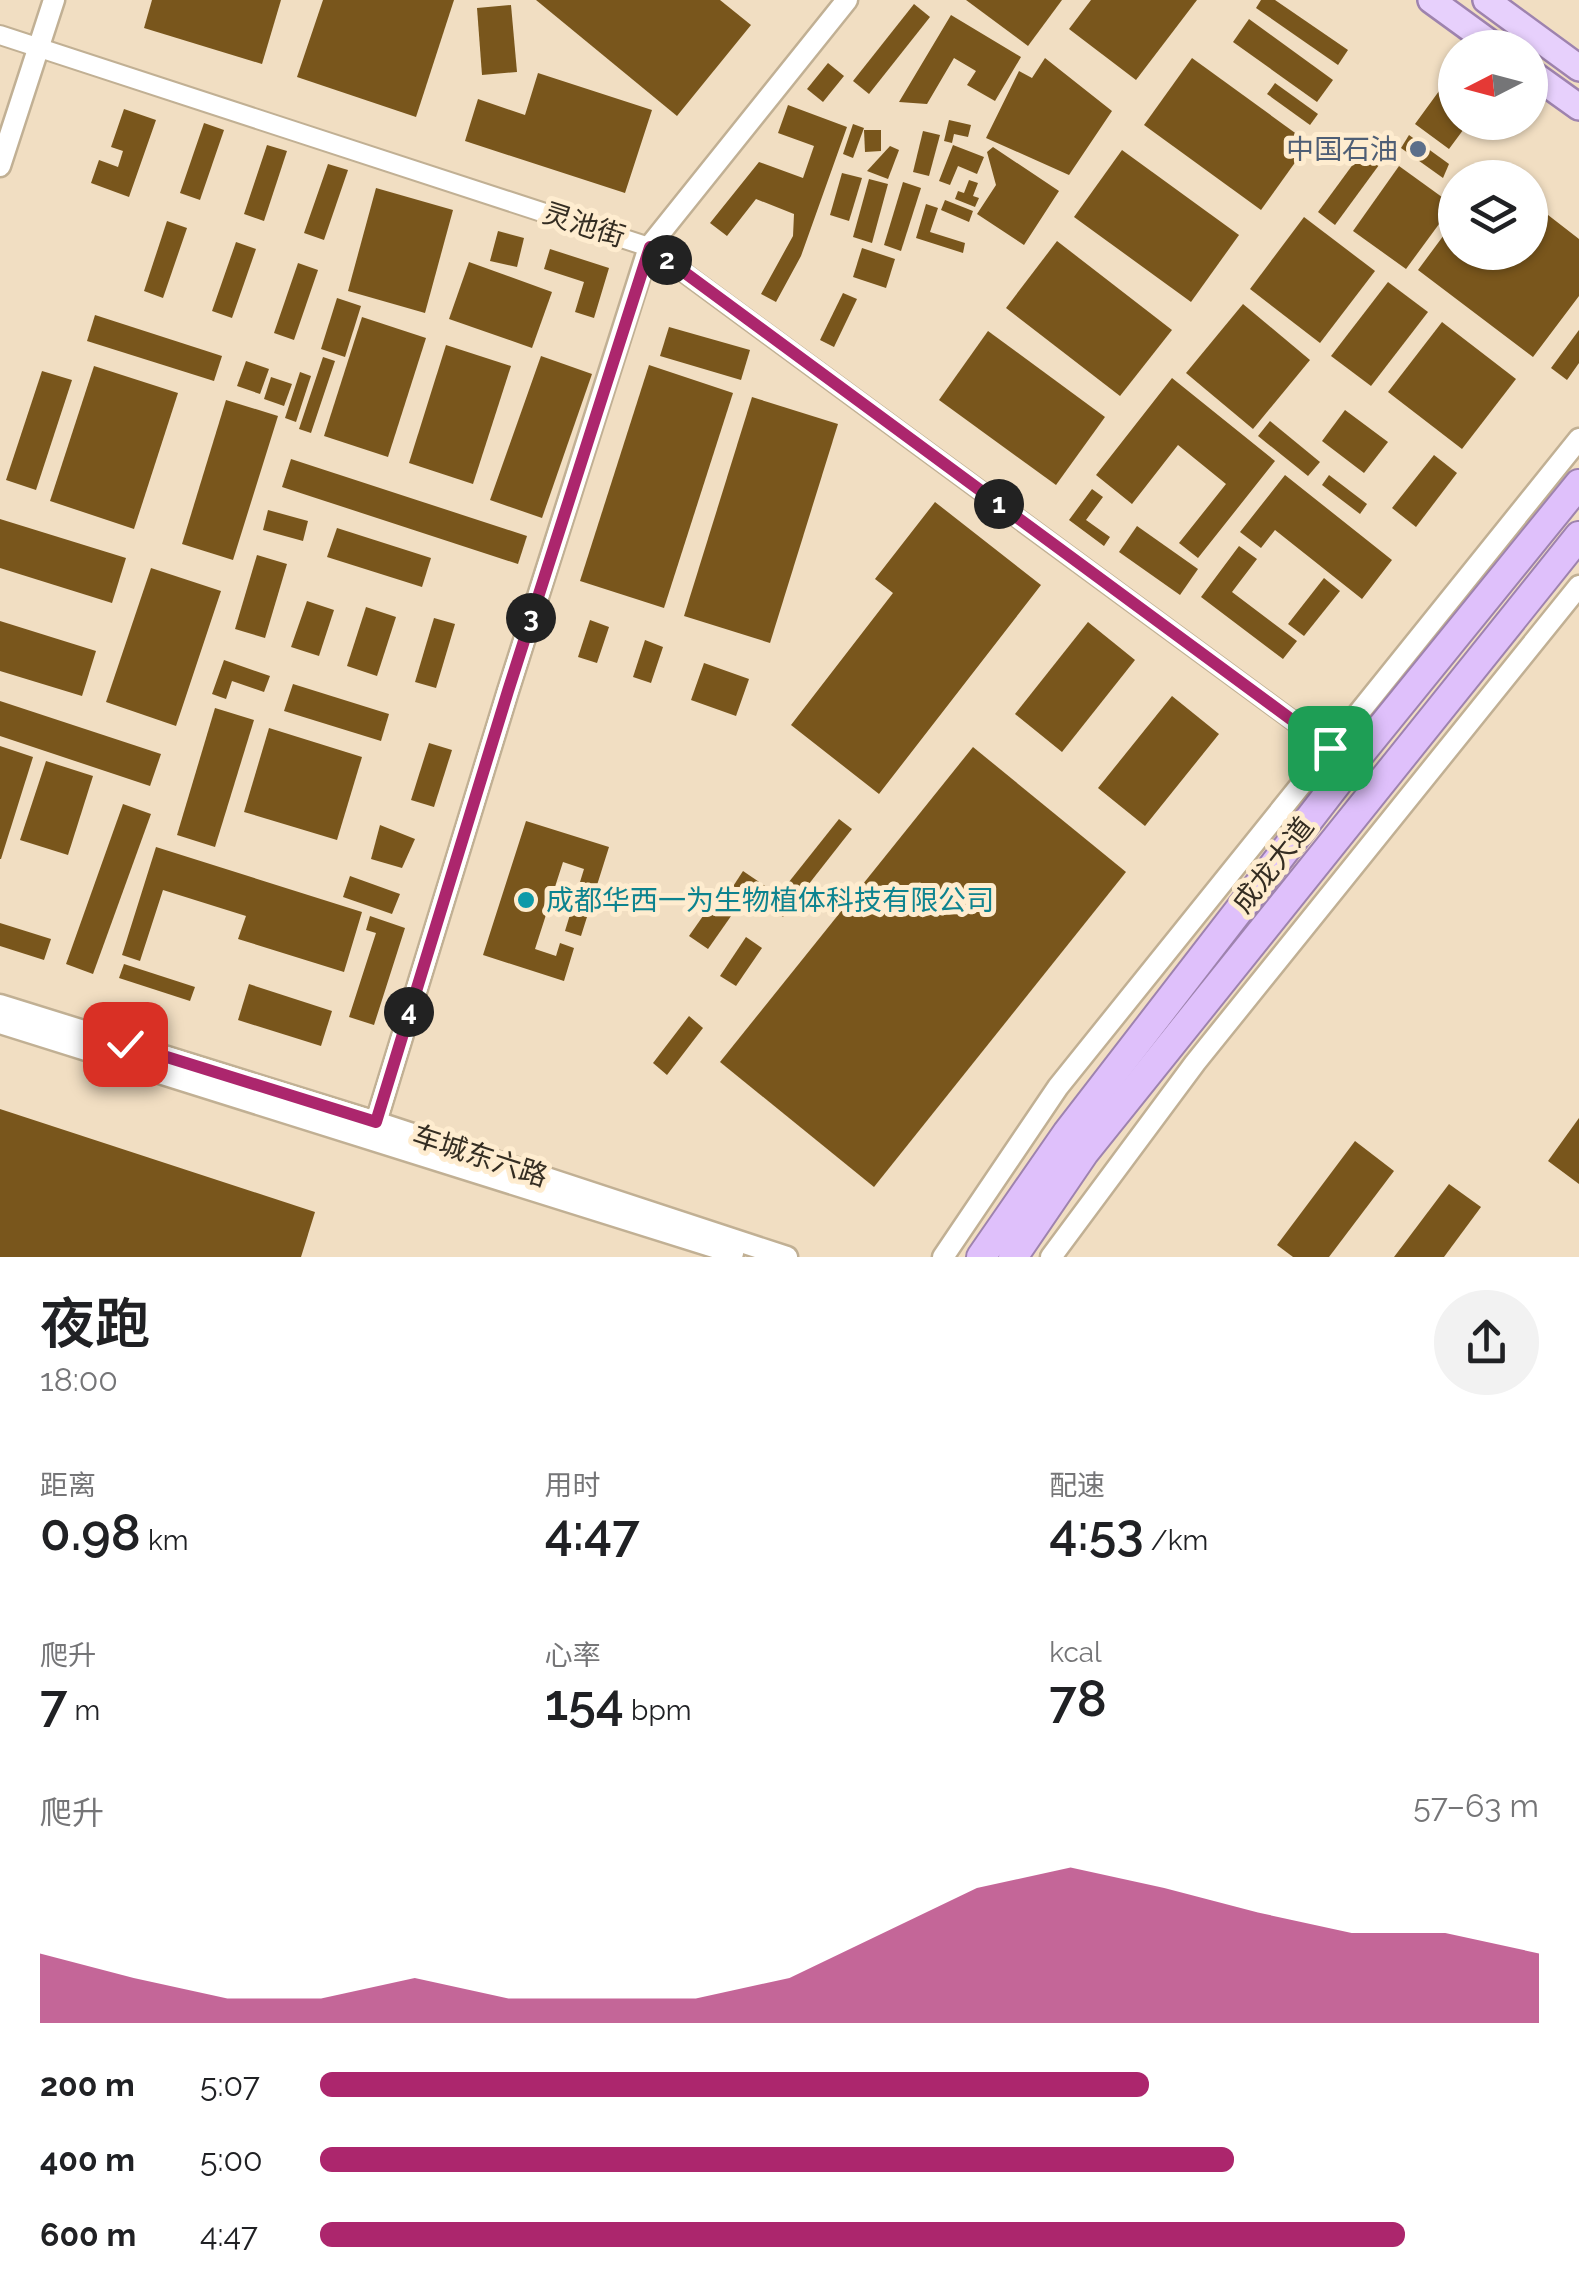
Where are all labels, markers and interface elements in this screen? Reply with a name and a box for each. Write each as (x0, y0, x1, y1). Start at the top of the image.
north arrow (1438, 30, 1548, 140)
map controls (1438, 30, 1548, 270)
place label: 中国石油 (1286, 133, 1398, 166)
marker: 中国石油 (1407, 138, 1429, 160)
button: layers (1438, 160, 1548, 270)
street label: 灵池街 (539, 196, 629, 254)
pin: 2 (642, 235, 692, 285)
text: 2 (659, 243, 675, 276)
pin: 1 (974, 479, 1024, 529)
text: 1 (992, 487, 1006, 520)
pin: 3 (506, 593, 556, 643)
text: 3 (523, 601, 539, 634)
pin (1288, 706, 1373, 791)
icon: arrive (1303, 721, 1358, 776)
street label: 成龙大道 (1226, 811, 1320, 919)
place label: 成都华西一为生物植体科技有限公司 (546, 884, 994, 917)
marker: 成都华西一为生物植体科技有限公司 (515, 889, 537, 911)
pin: 4 (384, 987, 434, 1037)
text: 4 (401, 995, 417, 1028)
pin (83, 1002, 168, 1087)
icon: check (98, 1017, 153, 1072)
street label: 车城东六路 (408, 1119, 552, 1193)
button: share (1434, 1290, 1539, 1395)
text: 夜跑 (40, 1291, 150, 1356)
text: 18:00 (40, 1361, 118, 1398)
text: 距离 (40, 1469, 96, 1502)
text: 用时 (545, 1469, 601, 1502)
text: 配速 (1049, 1469, 1105, 1502)
text: 0.98 (40, 1503, 141, 1562)
text: 4:47 (545, 1503, 640, 1562)
text: 4:53 (1049, 1503, 1144, 1562)
text: km (141, 1524, 189, 1557)
text: /km (1144, 1524, 1208, 1557)
text: kcal (1049, 1636, 1102, 1669)
text: 爬升 (40, 1639, 96, 1672)
text: 心率 (545, 1639, 601, 1672)
text: 78 (1049, 1669, 1107, 1728)
text: 7 (40, 1673, 67, 1732)
text: 154 (545, 1673, 624, 1732)
text: m (67, 1694, 100, 1727)
text: bpm (624, 1694, 691, 1727)
text: 57–63 m (1413, 1787, 1539, 1824)
text: 爬升 (40, 1794, 104, 1831)
text: 200 m (40, 2066, 135, 2103)
text: 5:07 (200, 2066, 260, 2103)
text: 400 m (40, 2141, 135, 2178)
text: 5:00 (200, 2141, 263, 2178)
text: 600 m (40, 2216, 136, 2253)
text: 4:47 (200, 2216, 258, 2253)

